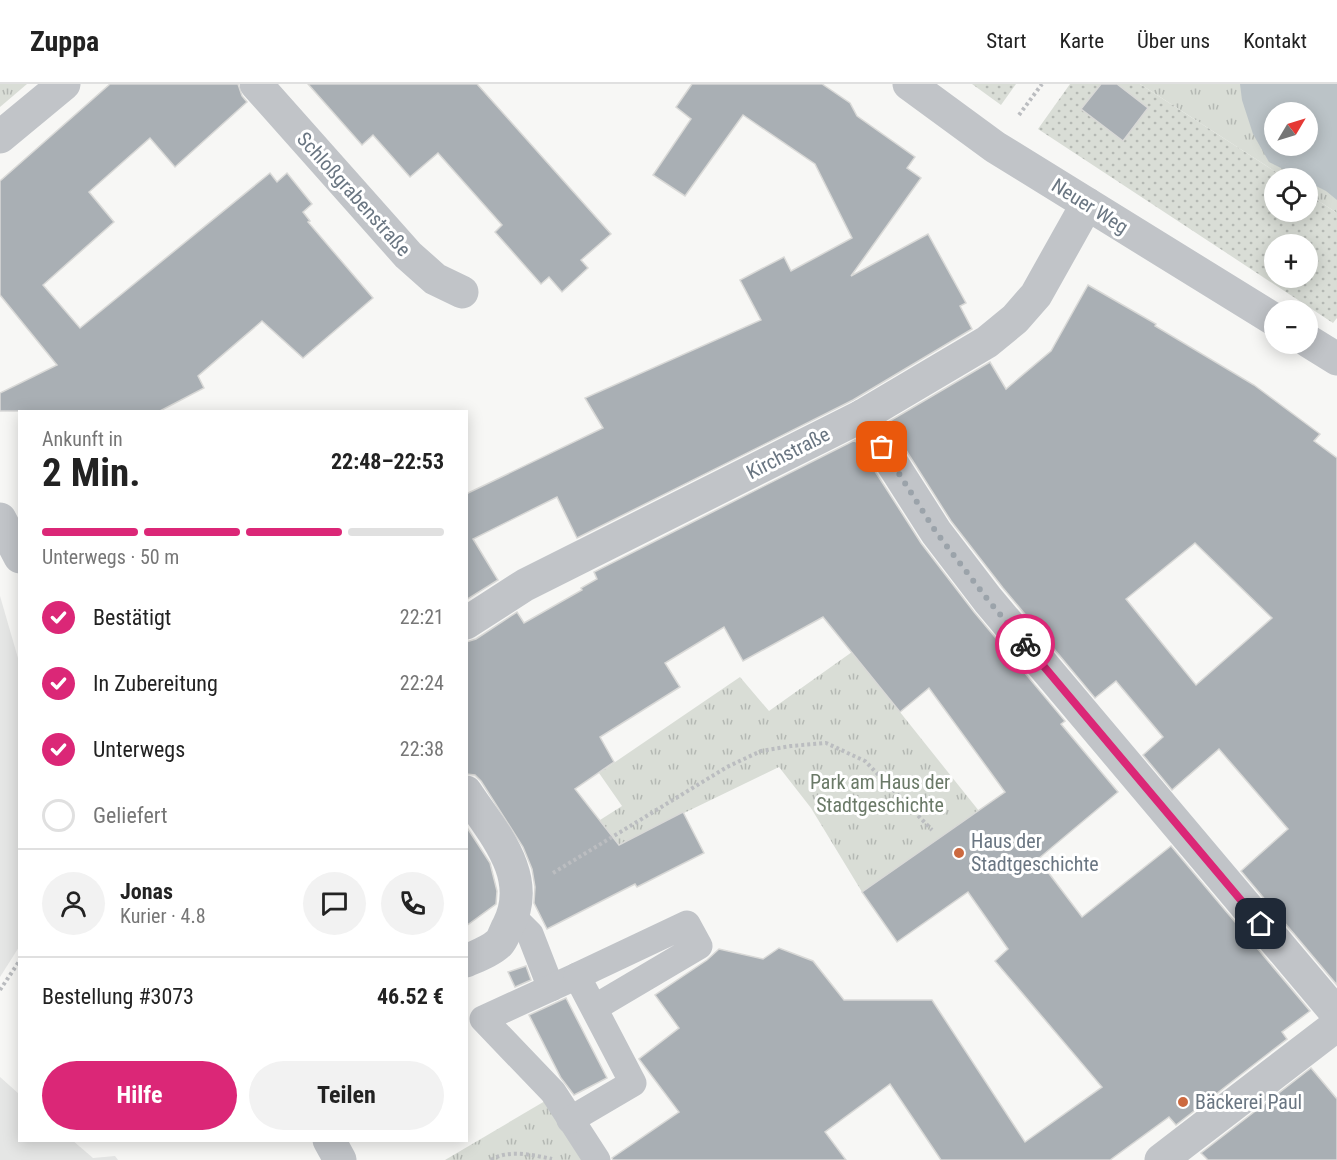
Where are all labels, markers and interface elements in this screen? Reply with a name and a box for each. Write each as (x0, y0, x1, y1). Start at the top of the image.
text: Zuppa (30, 25, 99, 58)
text: Start (986, 29, 1027, 53)
text: Karte (1060, 29, 1104, 53)
text: Über uns (1137, 29, 1210, 53)
text: Kontakt (1243, 29, 1307, 53)
north arrow (1264, 102, 1318, 156)
map controls (1264, 102, 1318, 354)
street label: Schloßgrabenstraße (292, 127, 416, 261)
button: locate (1264, 168, 1318, 222)
street label: Neuer Weg (1047, 173, 1133, 239)
button: + (1264, 234, 1318, 288)
button: − (1264, 300, 1318, 354)
pin (856, 421, 907, 472)
street label: Kirchstraße (742, 422, 834, 484)
text: Ankunft in (42, 427, 123, 451)
icon: bag (865, 430, 898, 463)
text: 22:48–22:53 (331, 449, 444, 474)
text: 2 Min. (42, 450, 141, 496)
text: Unterwegs · 50 m (42, 545, 179, 569)
icon: check (42, 601, 75, 634)
text: Bestätigt (93, 605, 171, 630)
text: 22:21 (400, 605, 444, 629)
courier (995, 614, 1055, 674)
icon: bike (1009, 628, 1042, 661)
icon: check (42, 667, 75, 700)
text: In Zubereitung (93, 671, 218, 696)
text: 22:24 (400, 671, 444, 695)
icon: check (42, 733, 75, 766)
text: Unterwegs (93, 737, 185, 762)
text: 22:38 (400, 737, 444, 761)
park label: Park am Haus der Stadtgeschichte (810, 770, 950, 817)
text: Geliefert (93, 803, 168, 828)
place label: Haus der Stadtgeschichte (971, 829, 1099, 876)
marker: Haus der Stadtgeschichte (952, 846, 966, 860)
button: person (42, 872, 105, 935)
button: chat (303, 872, 366, 935)
button: phone (381, 872, 444, 935)
text: Jonas (120, 879, 173, 904)
pin (1235, 898, 1286, 949)
text: Kurier · 4.8 (120, 904, 206, 928)
icon: home (1244, 907, 1277, 940)
text: Bestellung #3073 (42, 984, 194, 1009)
text: 46.52 € (377, 984, 444, 1009)
button: Hilfe (42, 1061, 237, 1130)
button: Teilen (249, 1061, 444, 1130)
place label: Bäckerei Paul (1195, 1090, 1302, 1114)
marker: Bäckerei Paul (1176, 1095, 1190, 1109)

